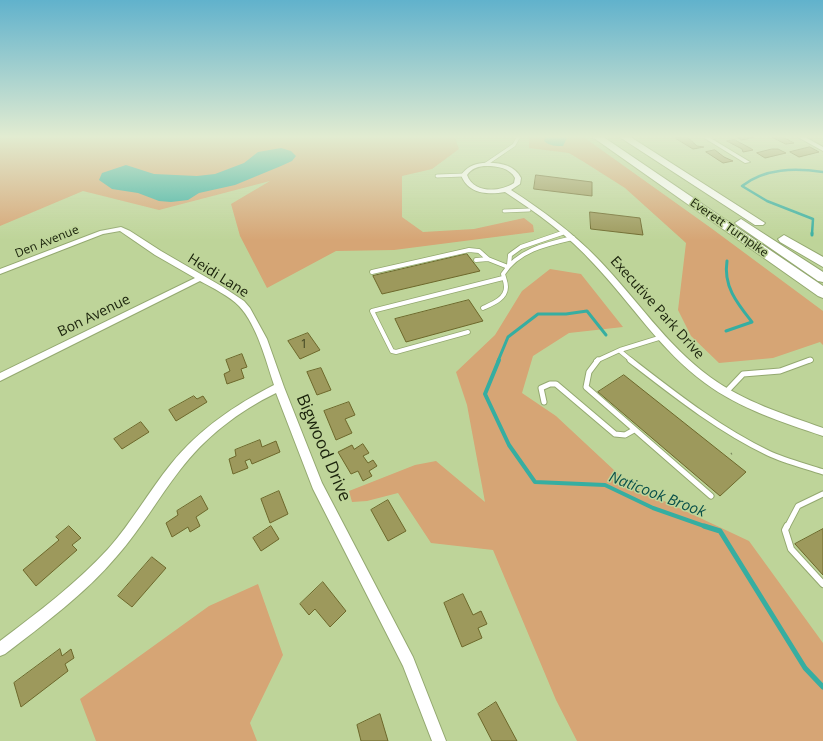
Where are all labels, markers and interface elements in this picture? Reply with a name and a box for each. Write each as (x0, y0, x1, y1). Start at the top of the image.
street label: Everett Turnpike (687, 196, 771, 260)
street label: Den Avenue (13, 223, 81, 261)
street label: Heidi Lane (184, 251, 252, 301)
street label: Executive Park Drive (606, 253, 708, 363)
street label: Bon Avenue (55, 291, 133, 341)
house number: 1 (301, 338, 307, 352)
street label: Bigwood Drive (291, 391, 355, 505)
water label: Naticook Brook (606, 468, 708, 522)

